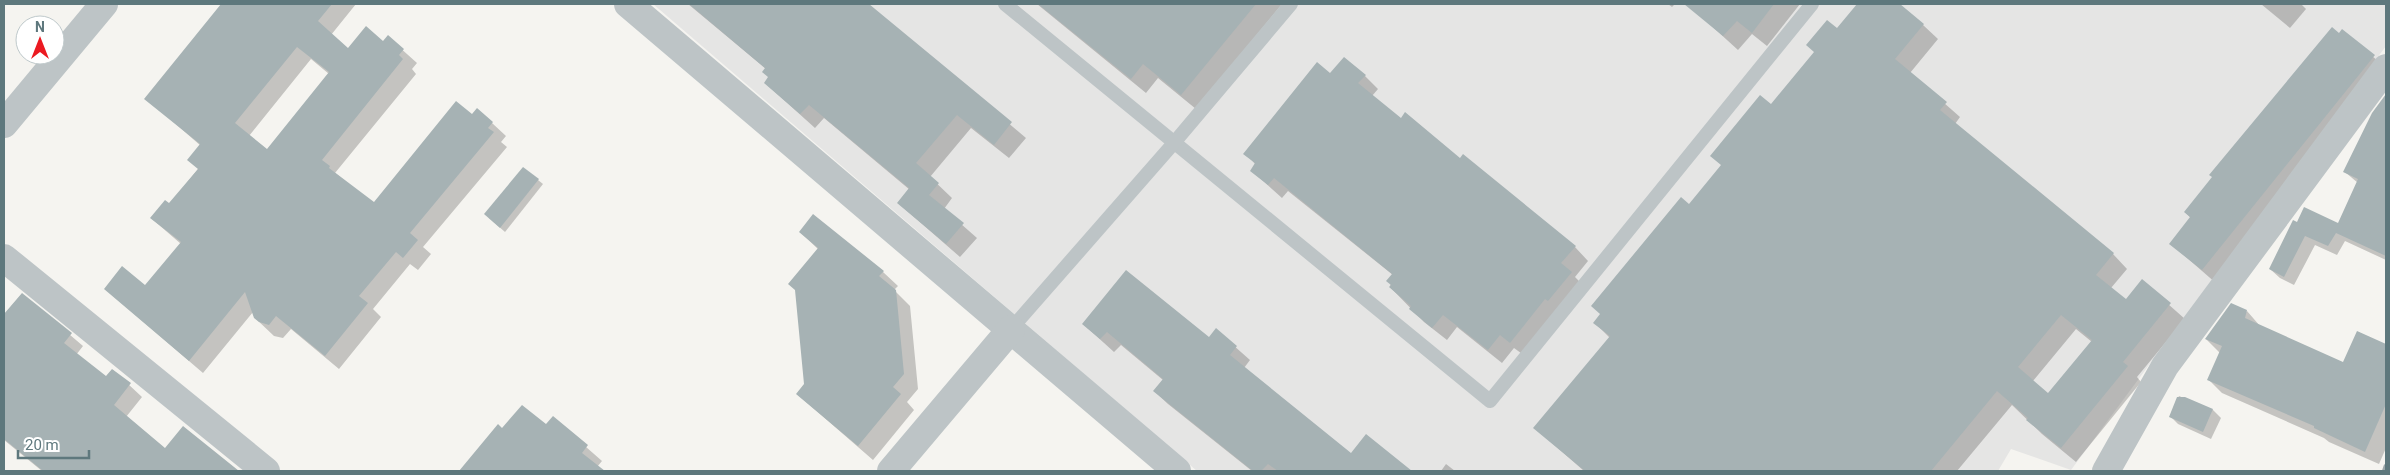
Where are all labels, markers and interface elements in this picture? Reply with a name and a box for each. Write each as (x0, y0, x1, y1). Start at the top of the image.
north arrow (15, 15, 65, 65)
text: N (35, 19, 45, 35)
scale bar (18, 428, 89, 460)
text: 20 m (25, 436, 59, 454)

